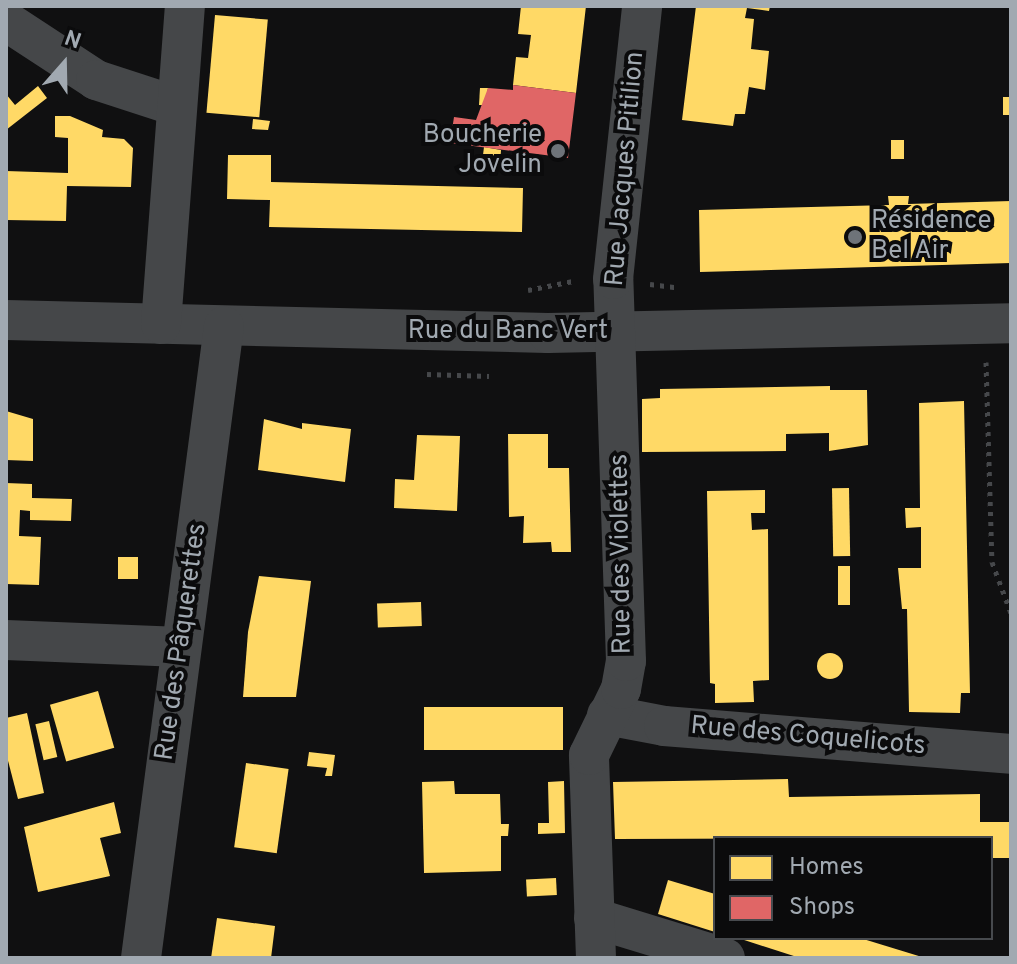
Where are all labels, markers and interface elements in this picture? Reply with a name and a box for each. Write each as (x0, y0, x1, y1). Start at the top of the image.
north arrow (24, 24, 104, 104)
text: N (60, 26, 84, 56)
street label: Rue Jacques Pitilion (600, 50, 652, 288)
place label: Boucherie Jovelin (423, 120, 542, 182)
marker: Boucherie Jovelin (549, 142, 567, 160)
place label: Résidence Bel Air (871, 206, 992, 268)
marker: Résidence Bel Air (846, 228, 864, 246)
street label: Rue du Banc Vert (407, 316, 609, 348)
street label: Rue des Violettes (605, 453, 639, 655)
street label: Rue des Pâquerettes (150, 521, 214, 763)
street label: Rue des Coquelicots (689, 711, 927, 763)
legend (713, 836, 993, 940)
text: Homes (789, 853, 864, 883)
text: Shops (789, 893, 855, 923)

